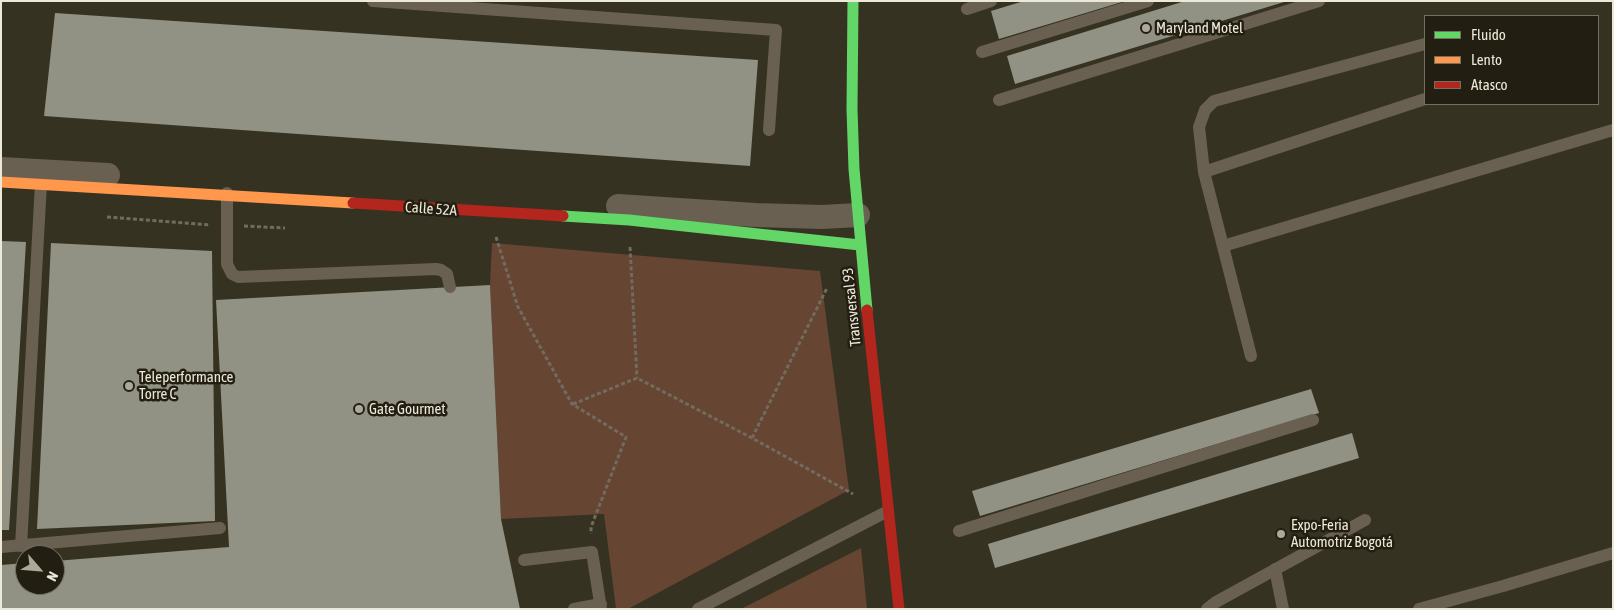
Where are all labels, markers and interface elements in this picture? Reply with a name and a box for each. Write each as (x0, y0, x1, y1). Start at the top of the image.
legend (1424, 15, 1599, 105)
place label: Maryland Motel (1156, 19, 1243, 37)
marker: Maryland Motel (1140, 22, 1152, 34)
text: Fluido (1471, 26, 1506, 43)
text: Lento (1471, 51, 1502, 68)
text: Atasco (1471, 76, 1508, 93)
street label: Calle 52A (405, 198, 457, 220)
street label: Transversal 93 (839, 267, 865, 347)
place label: Teleperformance Torre C (139, 368, 233, 403)
marker: Teleperformance Torre C (123, 380, 135, 392)
place label: Gate Gourmet (369, 400, 446, 418)
marker: Gate Gourmet (353, 403, 365, 415)
place label: Expo-Feria Automotriz Bogotá (1291, 516, 1393, 551)
marker: Expo-Feria Automotriz Bogotá (1275, 528, 1287, 540)
north arrow (15, 545, 65, 595)
text: N (43, 569, 61, 584)

